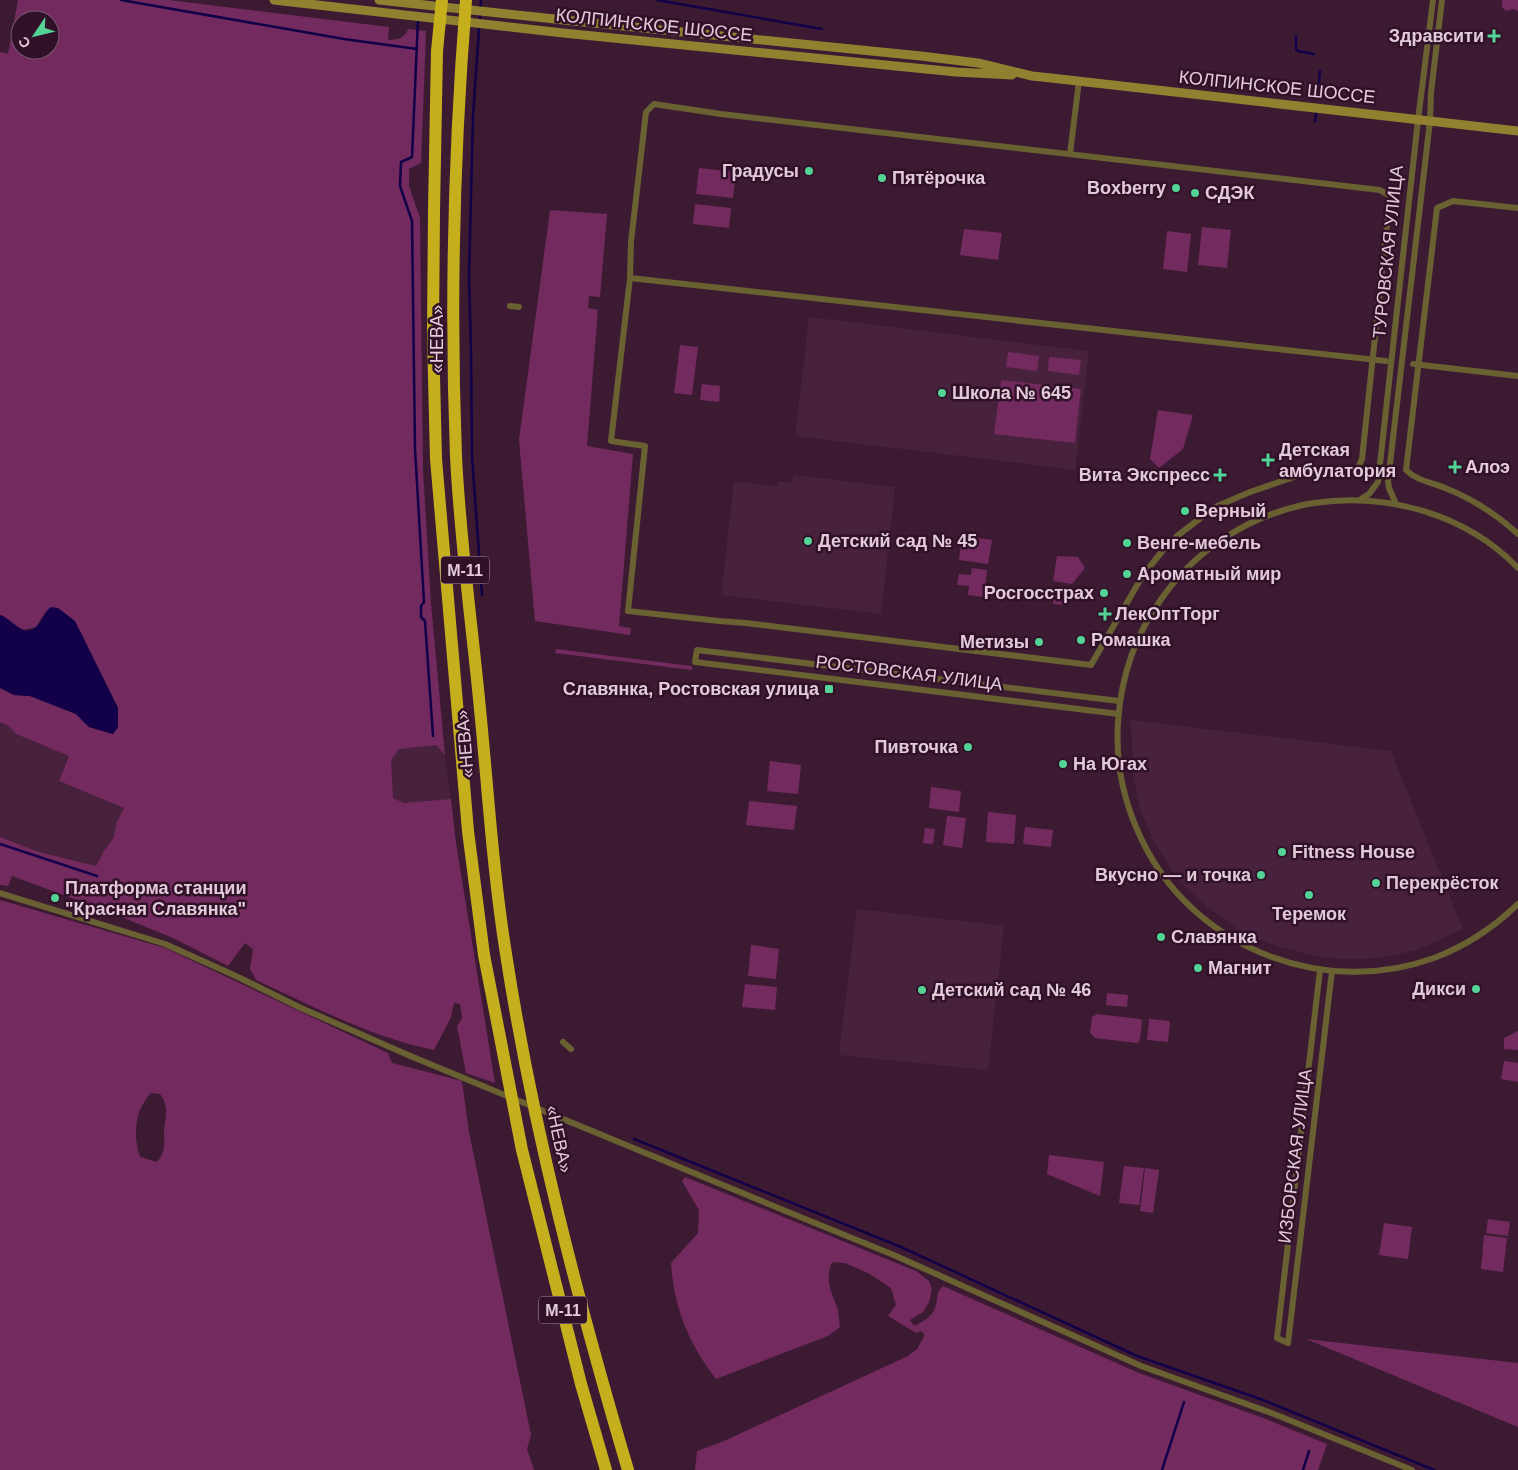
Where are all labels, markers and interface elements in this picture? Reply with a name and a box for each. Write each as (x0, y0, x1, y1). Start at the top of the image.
street label: КОЛПИНСКОЕ ШОССЕ (555, 5, 753, 45)
north arrow (10, 10, 60, 60)
place label: Здравсити (1389, 26, 1484, 46)
marker: Здравсити (1488, 30, 1500, 42)
text: С (15, 34, 34, 51)
street label: КОЛПИНСКОЕ ШОССЕ (1178, 67, 1376, 107)
place label: Градусы (722, 161, 799, 181)
marker: Градусы (803, 165, 815, 177)
street label: ТУРОВСКАЯ УЛИЦА (1369, 165, 1407, 339)
place label: Пятёрочка (892, 168, 986, 188)
marker: Пятёрочка (876, 172, 888, 184)
place label: Boxberry (1087, 178, 1166, 198)
marker: Boxberry (1170, 182, 1182, 194)
place label: СДЭК (1205, 183, 1255, 203)
marker: СДЭК (1189, 187, 1201, 199)
street label: «НЕВА» (427, 305, 447, 373)
place label: Школа № 645 (952, 383, 1071, 403)
marker: Школа № 645 (936, 387, 948, 399)
place label: Детская амбулатория (1279, 440, 1396, 481)
marker: Детская амбулатория (1261, 453, 1275, 467)
place label: Алоэ (1465, 457, 1510, 477)
marker: Алоэ (1449, 461, 1461, 473)
place label: Вита Экспресс (1079, 465, 1210, 485)
marker: Вита Экспресс (1214, 469, 1226, 481)
place label: Верный (1195, 501, 1266, 521)
marker: Верный (1179, 505, 1191, 517)
place label: Детский сад № 45 (818, 531, 977, 551)
place label: Венге-мебель (1137, 533, 1261, 553)
marker: Детский сад № 45 (802, 535, 814, 547)
marker: Венге-мебель (1121, 537, 1133, 549)
road number: М-11 (441, 556, 489, 584)
place label: Ароматный мир (1137, 564, 1281, 584)
marker: Ароматный мир (1121, 568, 1133, 580)
place label: Росгосстрах (984, 583, 1094, 603)
marker: Росгосстрах (1098, 587, 1110, 599)
place label: ЛекОптТорг (1115, 604, 1220, 624)
marker: ЛекОптТорг (1099, 608, 1111, 620)
place label: Ромашка (1091, 630, 1171, 650)
place label: Метизы (960, 632, 1029, 652)
marker: Ромашка (1075, 634, 1087, 646)
marker: Метизы (1033, 636, 1045, 648)
street label: РОСТОВСКАЯ УЛИЦА (814, 652, 1004, 694)
place label: Славянка, Ростовская улица (563, 679, 820, 699)
marker: Славянка, Ростовская улица (823, 683, 835, 695)
street label: «НЕВА» (452, 709, 478, 779)
place label: Пивточка (875, 737, 959, 757)
marker: Пивточка (962, 741, 974, 753)
place label: На Югах (1073, 754, 1147, 774)
marker: На Югах (1057, 758, 1069, 770)
place label: Fitness House (1292, 842, 1415, 862)
marker: Fitness House (1276, 846, 1288, 858)
place label: Вкусно — и точка (1095, 865, 1252, 885)
marker: Вкусно — и точка (1255, 869, 1267, 881)
place label: Перекрёсток (1386, 873, 1500, 893)
marker: Перекрёсток (1370, 877, 1382, 889)
place label: Платформа станции "Красная Славянка" (65, 878, 246, 919)
marker: Теремок (1303, 889, 1315, 901)
marker: Платформа станции "Красная Славянка" (49, 892, 61, 904)
place label: Теремок (1272, 904, 1347, 924)
place label: Славянка (1171, 927, 1258, 947)
marker: Славянка (1155, 931, 1167, 943)
place label: Магнит (1208, 958, 1272, 978)
marker: Магнит (1192, 962, 1204, 974)
place label: Дикси (1412, 979, 1466, 999)
place label: Детский сад № 46 (932, 980, 1091, 1000)
marker: Дикси (1470, 983, 1482, 995)
marker: Детский сад № 46 (916, 984, 928, 996)
street label: ИЗБОРСКАЯ УЛИЦА (1274, 1068, 1316, 1244)
street label: «НЕВА» (542, 1103, 576, 1175)
road number: М-11 (539, 1296, 587, 1324)

